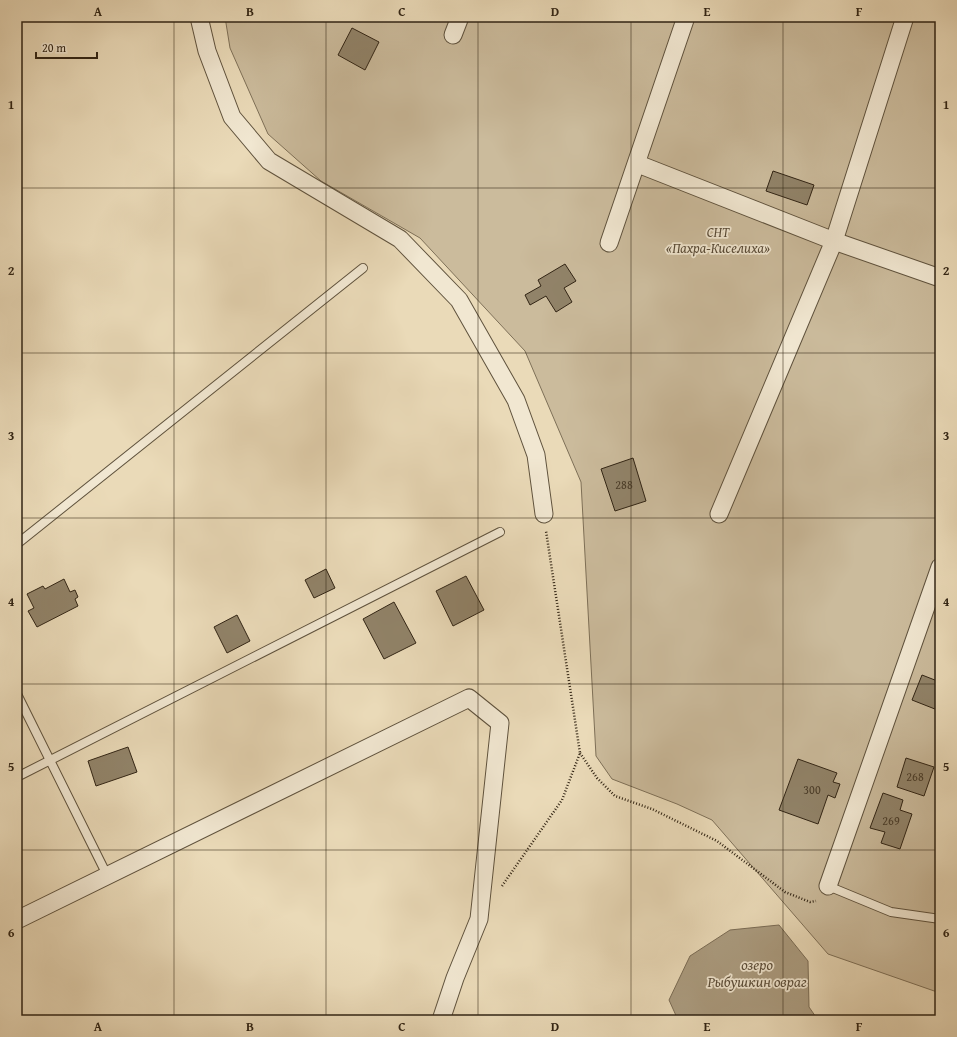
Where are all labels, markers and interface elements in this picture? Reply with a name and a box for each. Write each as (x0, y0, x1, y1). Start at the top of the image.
text: A (94, 2, 103, 21)
text: B (246, 2, 254, 21)
text: C (398, 2, 406, 21)
text: D (551, 2, 559, 21)
text: E (704, 2, 711, 21)
text: F (856, 2, 863, 21)
scale bar (36, 34, 97, 60)
text: 20 m (42, 39, 66, 56)
text: 1 (8, 95, 14, 114)
text: 1 (943, 95, 949, 114)
park label: СНТ «Пахра-Киселиха» (666, 222, 770, 258)
text: 2 (8, 261, 15, 280)
text: 2 (943, 261, 950, 280)
text: 3 (8, 426, 14, 445)
text: 3 (943, 426, 949, 445)
house number: 288 (615, 476, 633, 493)
text: 4 (8, 592, 15, 611)
text: 4 (943, 592, 950, 611)
text: 5 (8, 757, 15, 776)
text: 5 (943, 757, 950, 776)
house number: 268 (906, 768, 924, 785)
house number: 300 (803, 781, 821, 798)
house number: 269 (882, 812, 900, 829)
text: 6 (8, 923, 15, 942)
text: 6 (943, 923, 950, 942)
water label: озеро Рыбушкин овраг (706, 954, 807, 992)
text: A (94, 1017, 103, 1036)
text: B (246, 1017, 254, 1036)
text: C (398, 1017, 406, 1036)
text: D (551, 1017, 559, 1036)
text: E (704, 1017, 711, 1036)
text: F (856, 1017, 863, 1036)

